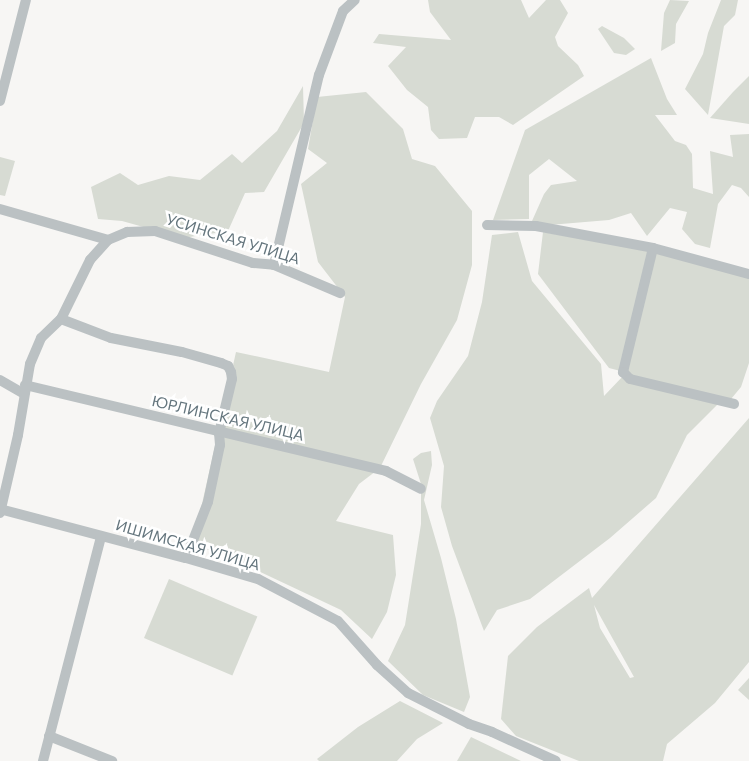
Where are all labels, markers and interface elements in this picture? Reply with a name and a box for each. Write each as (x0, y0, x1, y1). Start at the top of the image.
street label: УСИНСКАЯ УЛИЦА (164, 210, 302, 268)
street label: ЮРЛИНСКАЯ УЛИЦА (150, 392, 306, 444)
street label: ИШИМСКАЯ УЛИЦА (114, 516, 262, 574)

